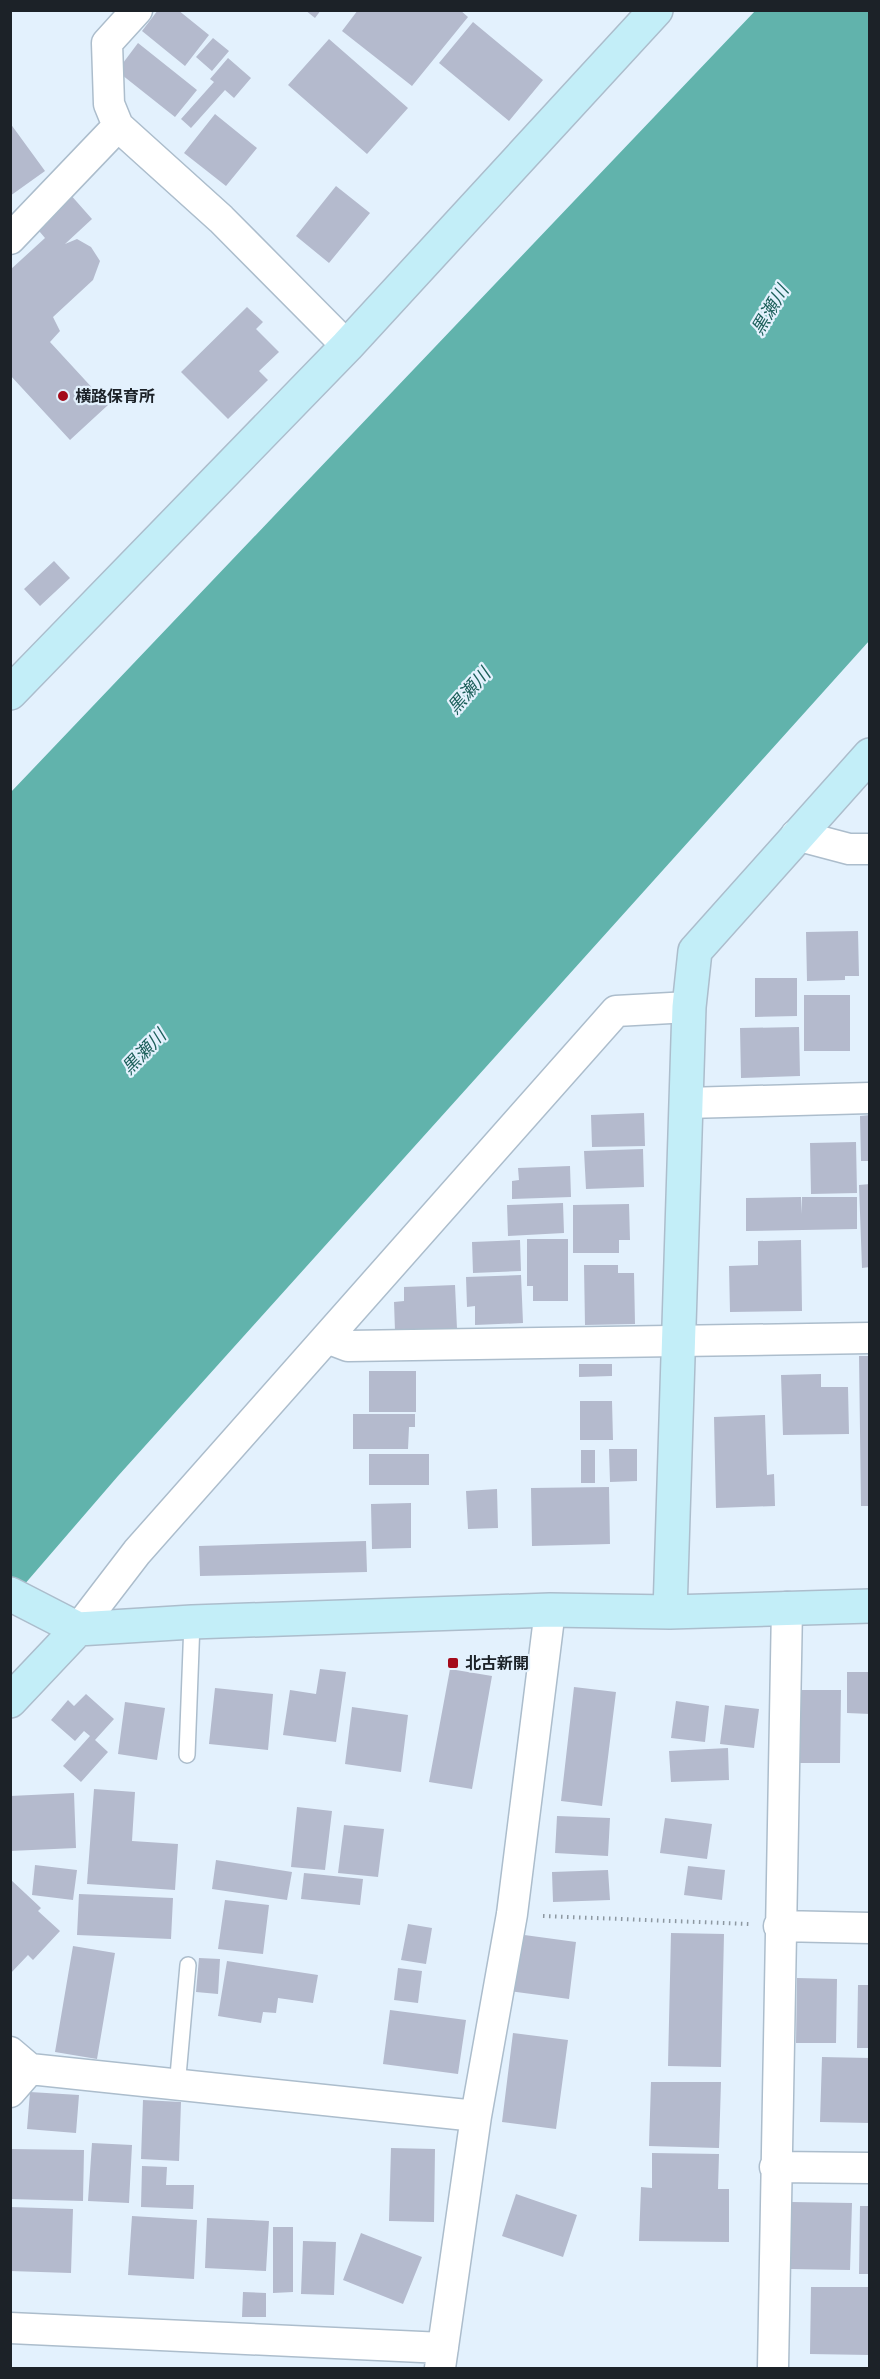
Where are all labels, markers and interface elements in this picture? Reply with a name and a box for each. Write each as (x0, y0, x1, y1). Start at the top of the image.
water label: 黒瀬川 (745, 278, 794, 339)
place label: 横路保育所 (75, 385, 155, 407)
marker: 横路保育所 (56, 389, 70, 403)
water label: 黒瀬川 (441, 661, 496, 719)
water label: 黒瀬川 (116, 1022, 172, 1079)
place label: 北古新開 (465, 1652, 529, 1674)
marker: 北古新開 (446, 1656, 460, 1670)

